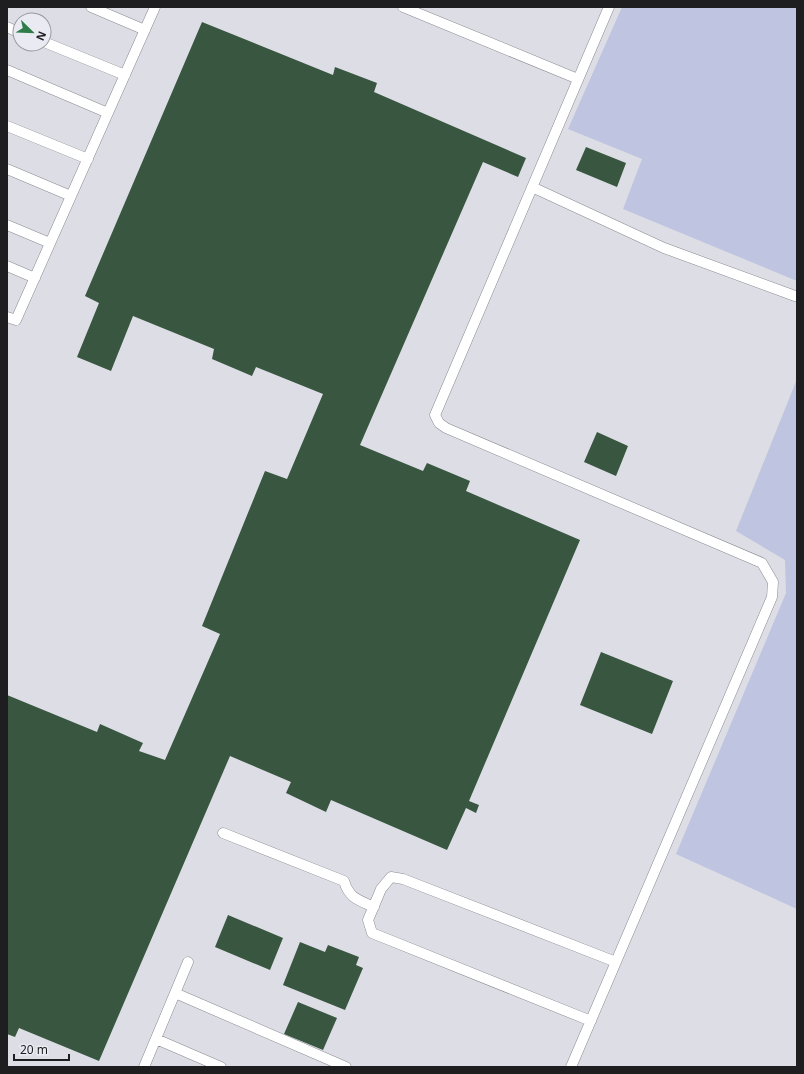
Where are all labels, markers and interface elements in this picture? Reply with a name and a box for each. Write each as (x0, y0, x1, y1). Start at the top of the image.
north arrow (12, 12, 52, 52)
text: N (33, 29, 50, 43)
scale bar (14, 1036, 69, 1062)
text: 20 m (20, 1041, 48, 1058)

